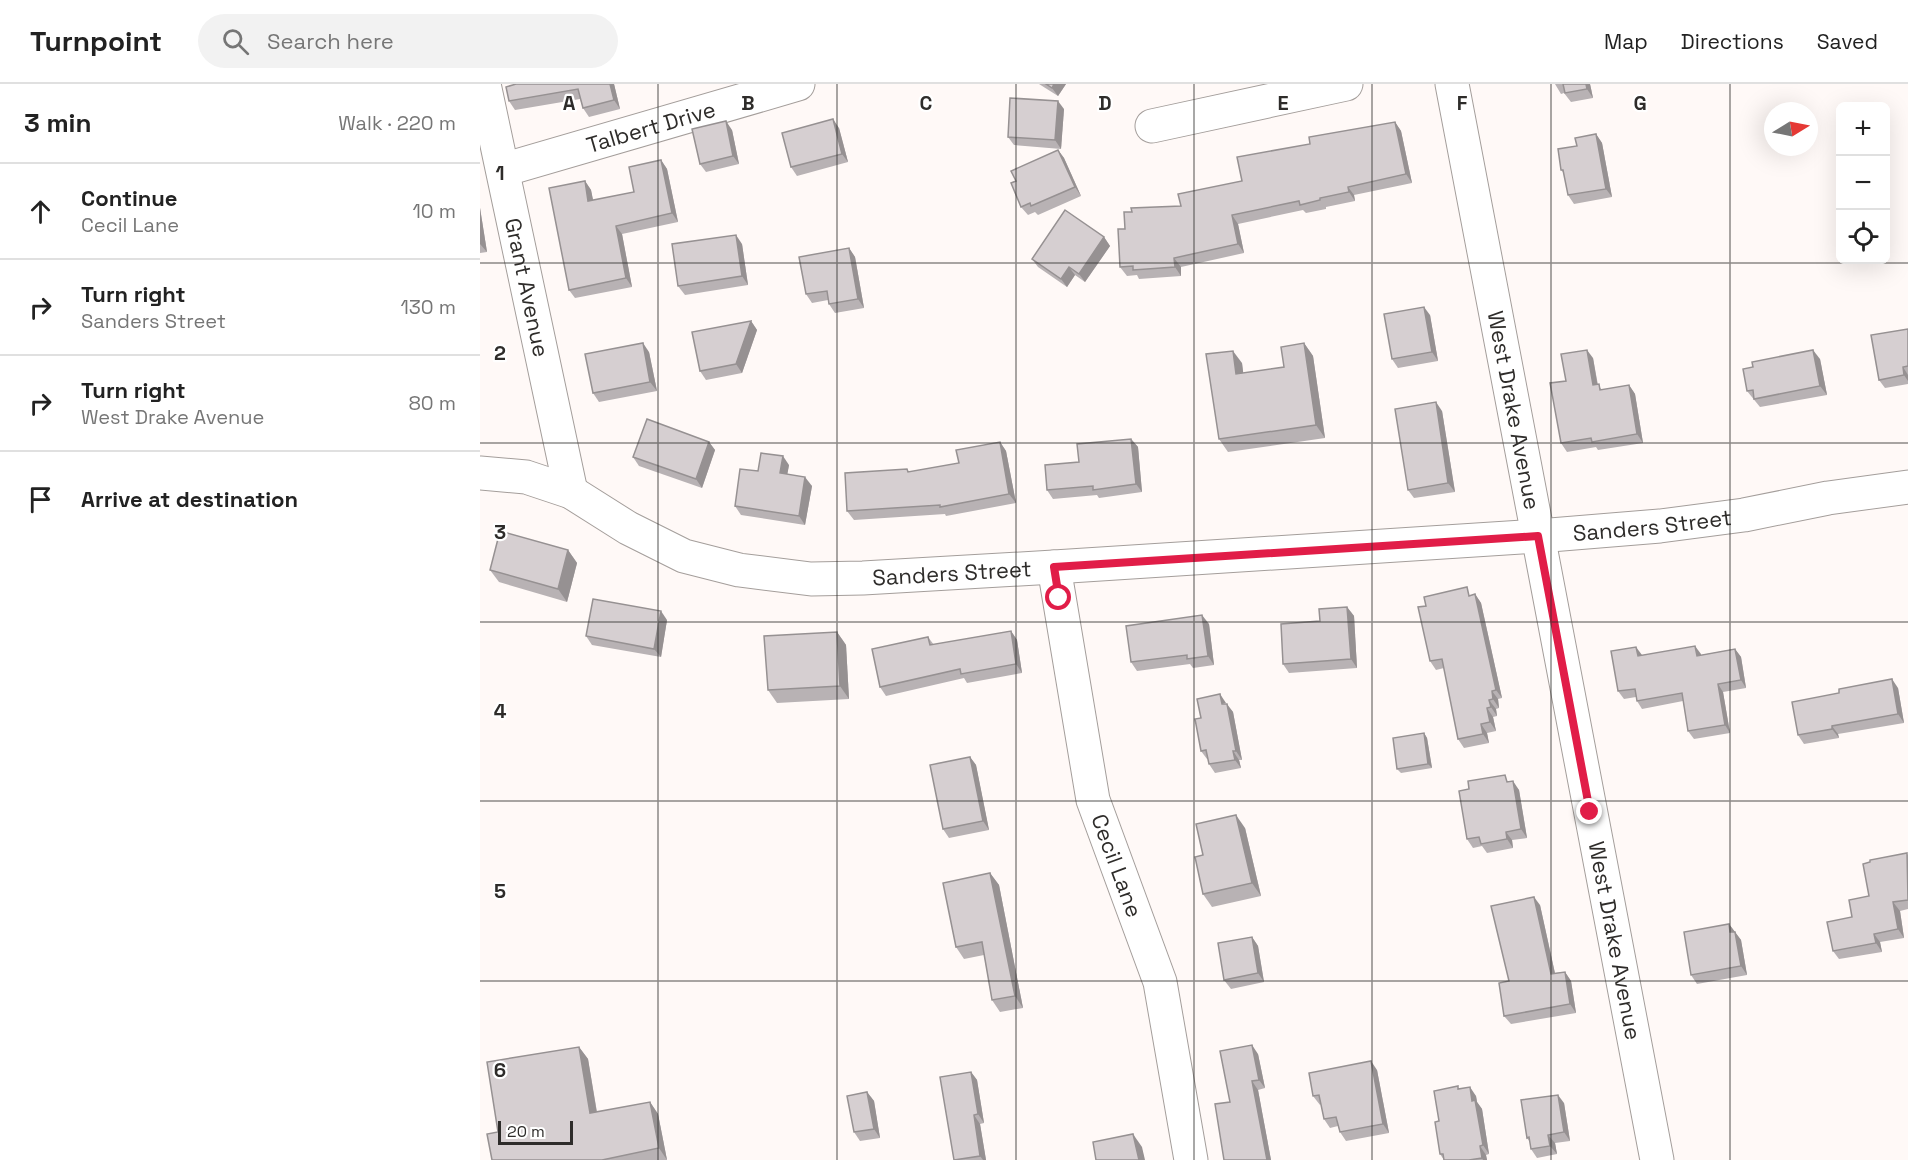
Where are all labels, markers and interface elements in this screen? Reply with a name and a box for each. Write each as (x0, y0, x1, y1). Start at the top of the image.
search box (198, 14, 618, 68)
text: Turnpoint (30, 23, 162, 59)
icon: search (219, 25, 252, 58)
text: Search here (267, 27, 394, 55)
text: Map (1604, 28, 1648, 55)
text: Directions (1681, 28, 1784, 55)
text: Saved (1817, 28, 1878, 55)
text: A (563, 90, 576, 116)
text: B (741, 90, 755, 116)
text: C (920, 90, 933, 116)
text: D (1098, 90, 1112, 116)
text: E (1277, 90, 1289, 116)
text: F (1457, 90, 1468, 116)
text: G (1633, 90, 1647, 116)
street label: Talbert Drive (583, 95, 719, 159)
north arrow (1764, 102, 1818, 156)
map controls (1836, 102, 1890, 264)
button: + (1836, 102, 1890, 156)
text: 3 min (24, 106, 92, 140)
text: Walk · 220 m (338, 110, 456, 136)
button: − (1836, 156, 1890, 210)
text: 1 (495, 160, 505, 186)
text: Continue (81, 184, 177, 212)
icon: ahead (24, 195, 57, 228)
text: 10 m (412, 198, 456, 224)
button: locate (1836, 210, 1890, 264)
text: Cecil Lane (81, 212, 179, 238)
street label: Grant Avenue (499, 215, 556, 360)
text: Turn right (81, 280, 186, 308)
icon: right (24, 291, 57, 324)
text: 130 m (400, 294, 456, 320)
text: Sanders Street (81, 308, 226, 334)
street label: West Drake Avenue (1482, 308, 1547, 512)
text: 2 (494, 340, 506, 366)
text: Turn right (81, 376, 186, 404)
icon: right (24, 387, 57, 420)
text: 80 m (408, 390, 456, 416)
text: West Drake Avenue (81, 404, 264, 430)
icon: arrive (24, 483, 57, 516)
text: Arrive at destination (81, 485, 298, 513)
street label: Sanders Street (1572, 503, 1733, 547)
text: 3 (494, 519, 506, 545)
street label: Sanders Street (871, 554, 1032, 591)
route start (1045, 584, 1071, 610)
text: 4 (494, 698, 507, 724)
route end (1576, 798, 1602, 824)
street label: Cecil Lane (1085, 810, 1149, 921)
street label: West Drake Avenue (1583, 839, 1648, 1042)
text: 5 (494, 878, 506, 904)
text: 6 (494, 1057, 506, 1083)
scale bar (498, 1118, 573, 1146)
text: 20 m (507, 1121, 545, 1142)

